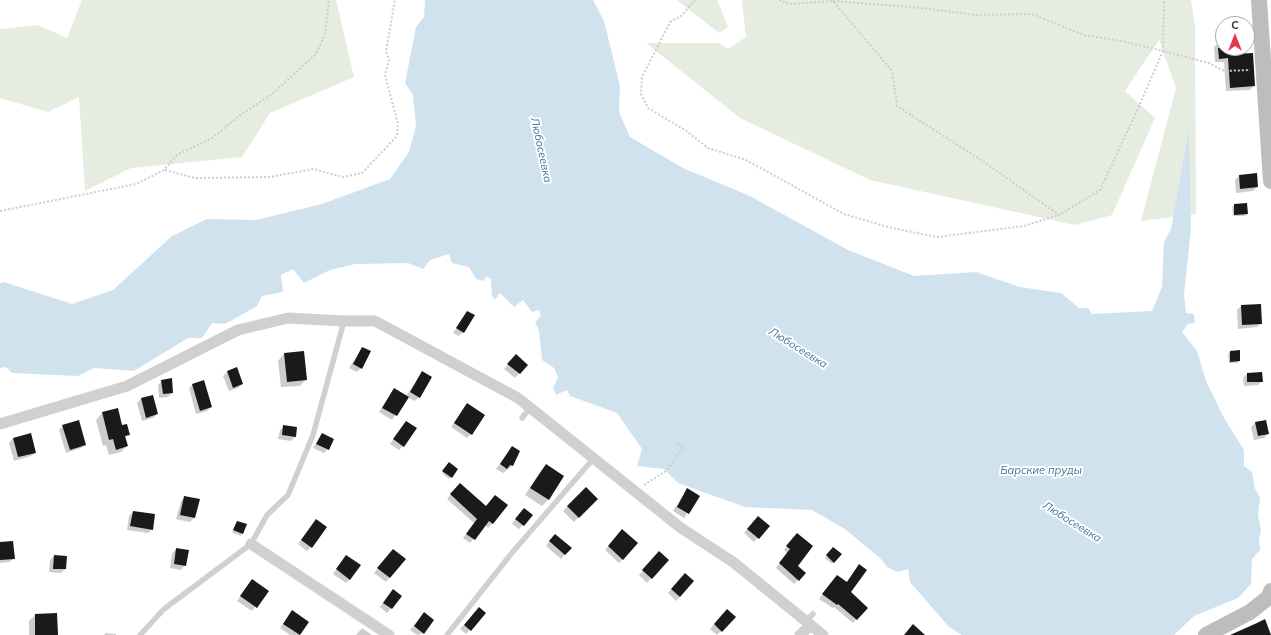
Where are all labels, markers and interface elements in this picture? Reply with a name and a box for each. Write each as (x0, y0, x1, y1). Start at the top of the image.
north arrow (1215, 16, 1255, 56)
text: С (1231, 18, 1239, 32)
water label: Любосеевка (528, 116, 554, 184)
water label: Любосеевка (766, 325, 830, 371)
water label: Барские пруды (1000, 464, 1082, 478)
water label: Любосеевка (1040, 499, 1104, 545)

